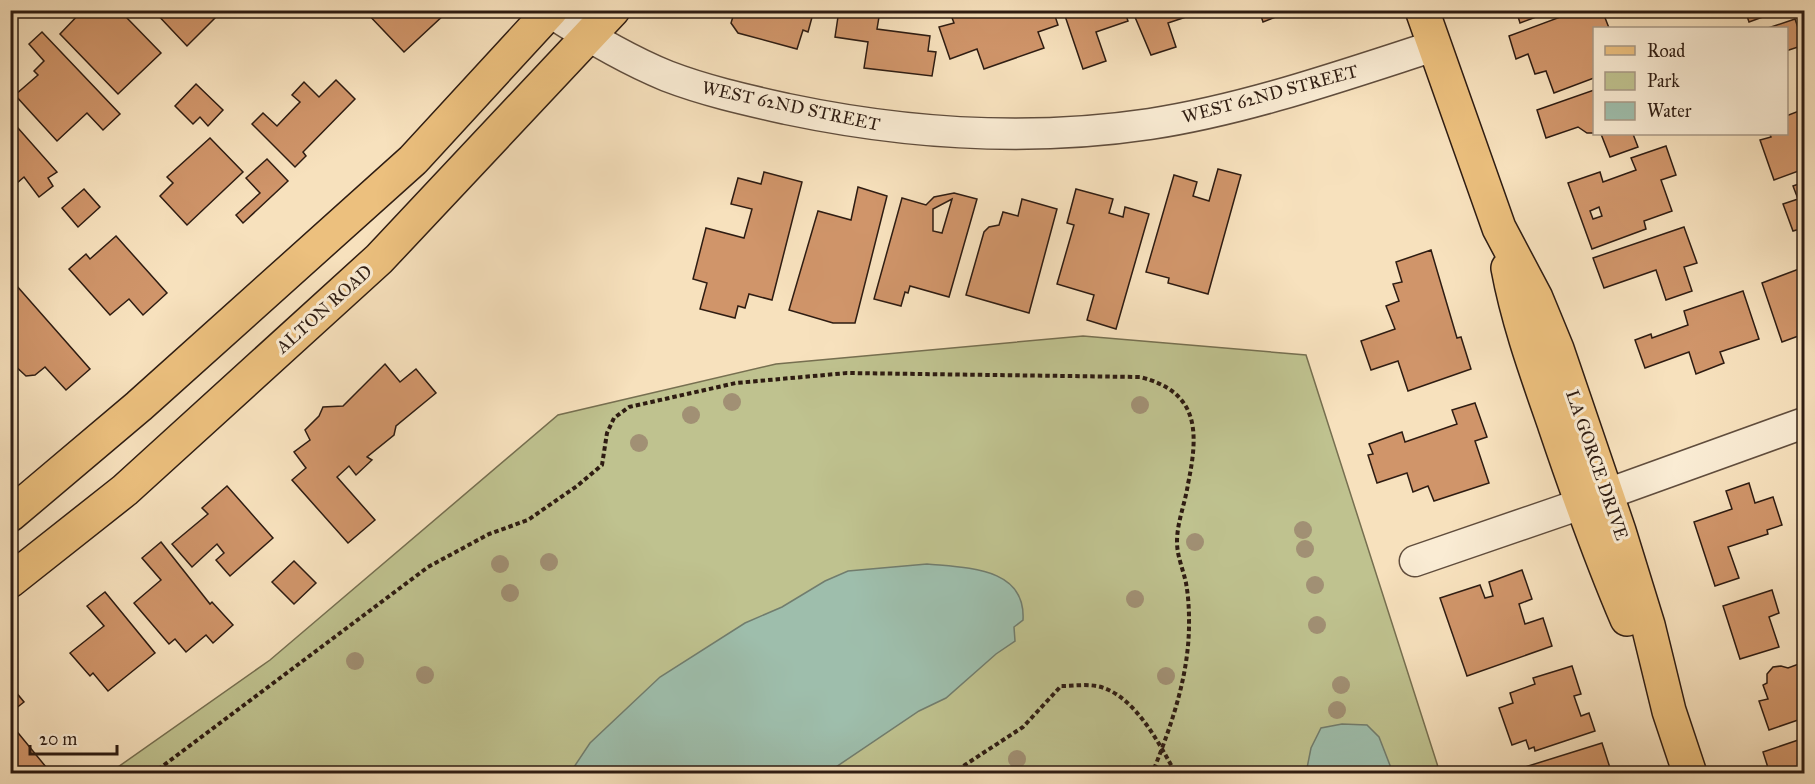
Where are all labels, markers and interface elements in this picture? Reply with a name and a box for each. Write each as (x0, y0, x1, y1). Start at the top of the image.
legend (1593, 27, 1788, 135)
text: Road (1647, 40, 1685, 62)
street label: WEST 62ND STREET (1179, 60, 1361, 128)
text: Park (1647, 70, 1680, 92)
street label: WEST 62ND STREET (700, 76, 882, 136)
text: Water (1647, 100, 1692, 122)
street label: ALTON ROAD (271, 260, 377, 359)
street label: LA GORCE DRIVE (1561, 387, 1633, 543)
scale bar (30, 718, 117, 756)
text: 20 m (39, 728, 77, 750)

